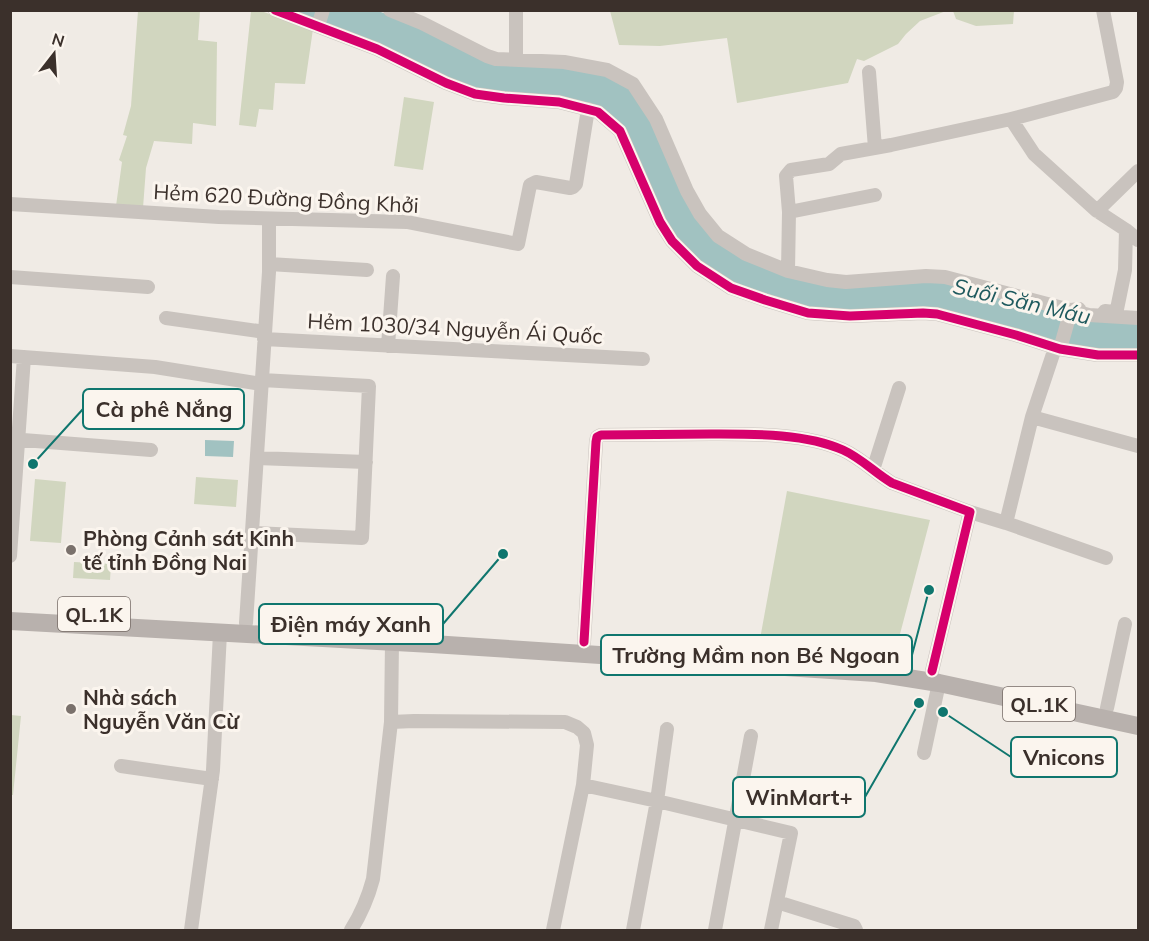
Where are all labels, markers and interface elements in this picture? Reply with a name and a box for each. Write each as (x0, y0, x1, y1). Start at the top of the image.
north arrow (24, 24, 84, 84)
text: N (50, 28, 67, 51)
street label: Hẻm 620 Đường Đồng Khởi (153, 178, 419, 218)
water label: Suối Săn Máu (951, 272, 1093, 330)
street label: Hẻm 1030/34 Nguyễn Ái Quốc (307, 307, 603, 349)
callout: Cà phê Nắng (83, 389, 244, 429)
text: Cà phê Nắng (96, 395, 232, 423)
place label: Phòng Cảnh sát Kinh tế tỉnh Đồng Nai (83, 525, 294, 575)
marker: Phòng Cảnh sát Kinh tế tỉnh Đồng Nai (64, 543, 78, 557)
road number: QL.1K (58, 597, 130, 631)
callout: Điện máy Xanh (259, 604, 443, 644)
text: Điện máy Xanh (270, 610, 431, 638)
callout: Trường Mầm non Bé Ngoan (601, 635, 912, 675)
text: Trường Mầm non Bé Ngoan (612, 641, 900, 669)
place label: Nhà sách Nguyễn Văn Cừ (83, 684, 240, 734)
road number: QL.1K (1003, 687, 1075, 721)
marker: Nhà sách Nguyễn Văn Cừ (64, 702, 78, 716)
callout: Vnicons (1011, 737, 1117, 777)
text: Vnicons (1022, 743, 1105, 771)
callout: WinMart+ (733, 777, 865, 817)
text: WinMart+ (745, 783, 853, 811)

